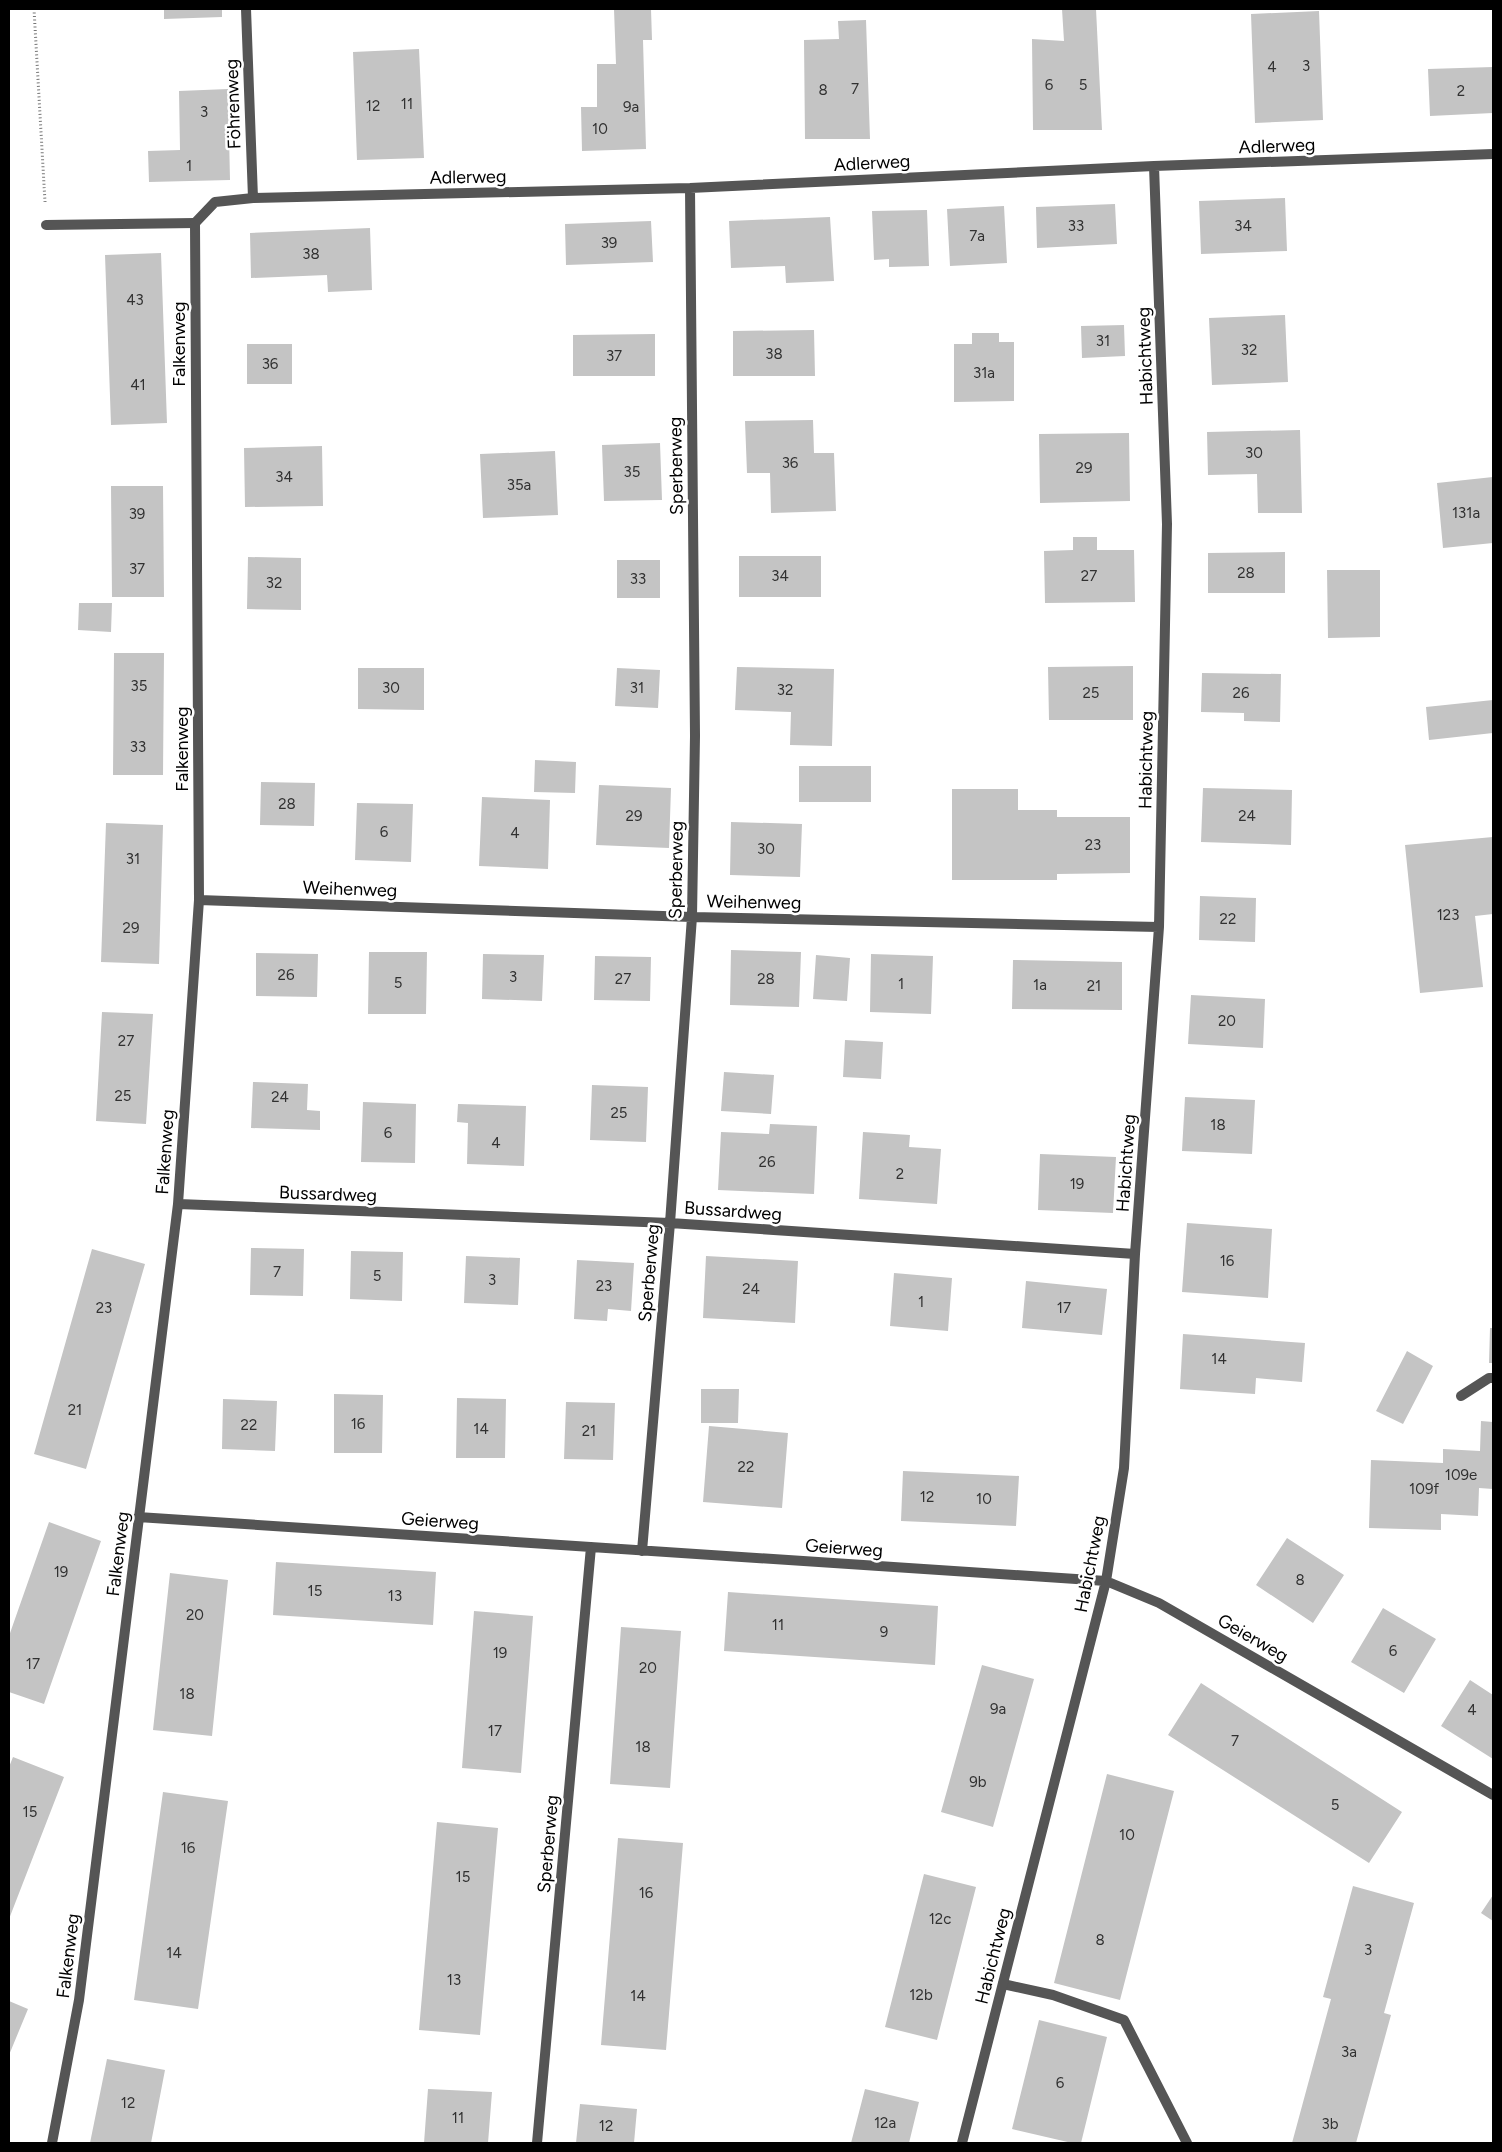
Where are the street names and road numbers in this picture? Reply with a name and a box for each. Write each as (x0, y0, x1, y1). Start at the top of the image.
street label: Föhrenweg (220, 59, 246, 149)
street label: Adlerweg (1238, 134, 1316, 158)
street label: Adlerweg (833, 150, 911, 176)
street label: Adlerweg (429, 165, 507, 189)
street label: Falkenweg (168, 301, 190, 387)
street label: Habichtweg (1132, 306, 1158, 406)
street label: Sperberweg (664, 417, 688, 515)
street label: Falkenweg (171, 706, 193, 792)
street label: Habichtweg (1134, 711, 1158, 809)
street label: Sperberweg (664, 821, 688, 919)
street label: Weihenweg (302, 876, 398, 902)
street label: Weihenweg (706, 890, 802, 914)
street label: Falkenweg (151, 1109, 179, 1195)
street label: Habichtweg (1112, 1113, 1140, 1213)
street label: Bussardweg (279, 1181, 377, 1207)
street label: Bussardweg (683, 1197, 783, 1225)
street label: Sperberweg (634, 1223, 664, 1323)
street label: Geierweg (400, 1507, 480, 1535)
street label: Falkenweg (102, 1510, 134, 1598)
street label: Habichtweg (1070, 1514, 1110, 1614)
street label: Geierweg (804, 1534, 884, 1562)
street label: Geierweg (1214, 1609, 1292, 1667)
street label: Sperberweg (533, 1794, 563, 1894)
street label: Habichtweg (970, 1906, 1016, 2006)
street label: Falkenweg (52, 1912, 84, 2000)

